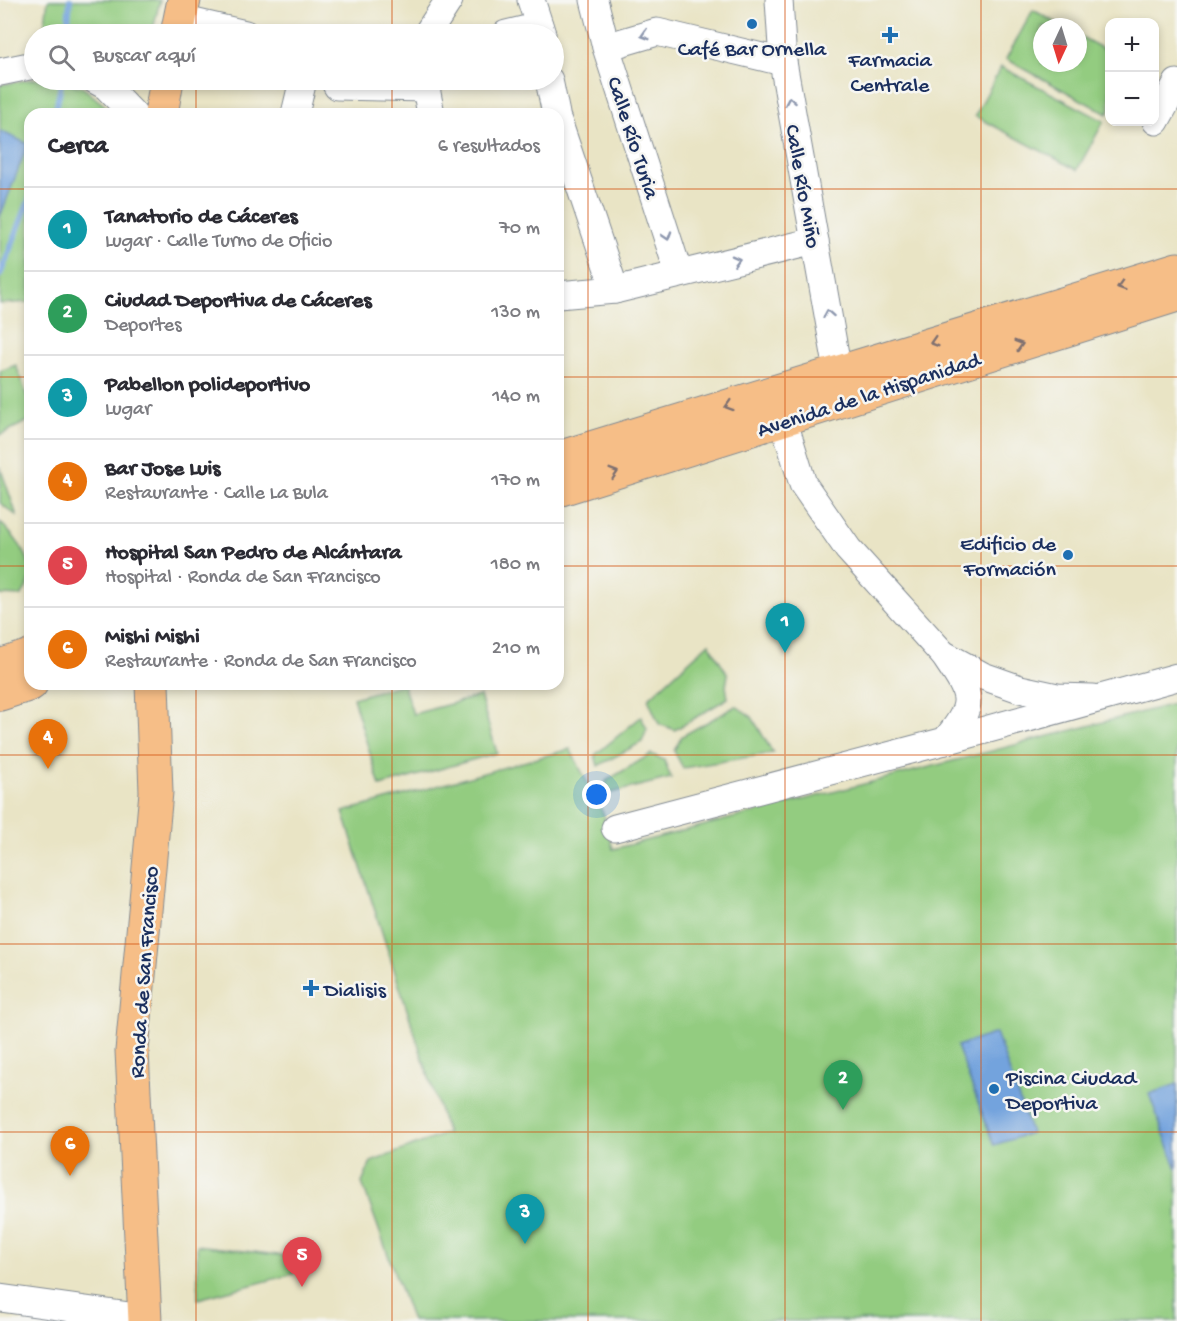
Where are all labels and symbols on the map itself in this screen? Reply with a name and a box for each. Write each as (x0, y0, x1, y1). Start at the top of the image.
marker: Café Bar Ornella (745, 17, 759, 31)
north arrow (1033, 18, 1087, 72)
one-way arrow (640, 28, 651, 41)
marker: Farmacia Centrale (883, 28, 897, 42)
place label: Café Bar Ornella (678, 38, 827, 64)
place label: Farmacia Centrale (847, 49, 933, 100)
street label: Calle Río Turia (599, 74, 663, 203)
one-way arrow (784, 96, 797, 106)
street label: Calle Río Miño (777, 123, 825, 251)
one-way arrow (660, 230, 672, 241)
one-way arrow (731, 254, 741, 267)
one-way arrow (1116, 279, 1127, 291)
one-way arrow (822, 309, 835, 319)
one-way arrow (929, 335, 940, 347)
one-way arrow (1013, 340, 1024, 352)
street label: Avenida de la Hispanidad (754, 348, 986, 445)
one-way arrow (724, 399, 735, 411)
one-way arrow (608, 467, 619, 480)
place label: Edificio de Formación (960, 533, 1057, 584)
marker: Edificio de Formación (1061, 548, 1075, 562)
pin: 1 (766, 604, 804, 653)
pin: 4 (28, 720, 68, 769)
your location (582, 780, 611, 809)
street label: Ronda de San Francisco (126, 866, 166, 1079)
marker: Dialisis (302, 979, 320, 997)
place label: Dialisis (322, 979, 387, 1005)
pin: 2 (824, 1060, 862, 1110)
place label: Piscina Ciudad Deportiva (1004, 1067, 1138, 1118)
marker: Piscina Ciudad Deportiva (987, 1082, 1001, 1096)
pin: 6 (50, 1126, 90, 1176)
pin: 3 (506, 1194, 544, 1244)
pin: 5 (282, 1238, 322, 1287)

